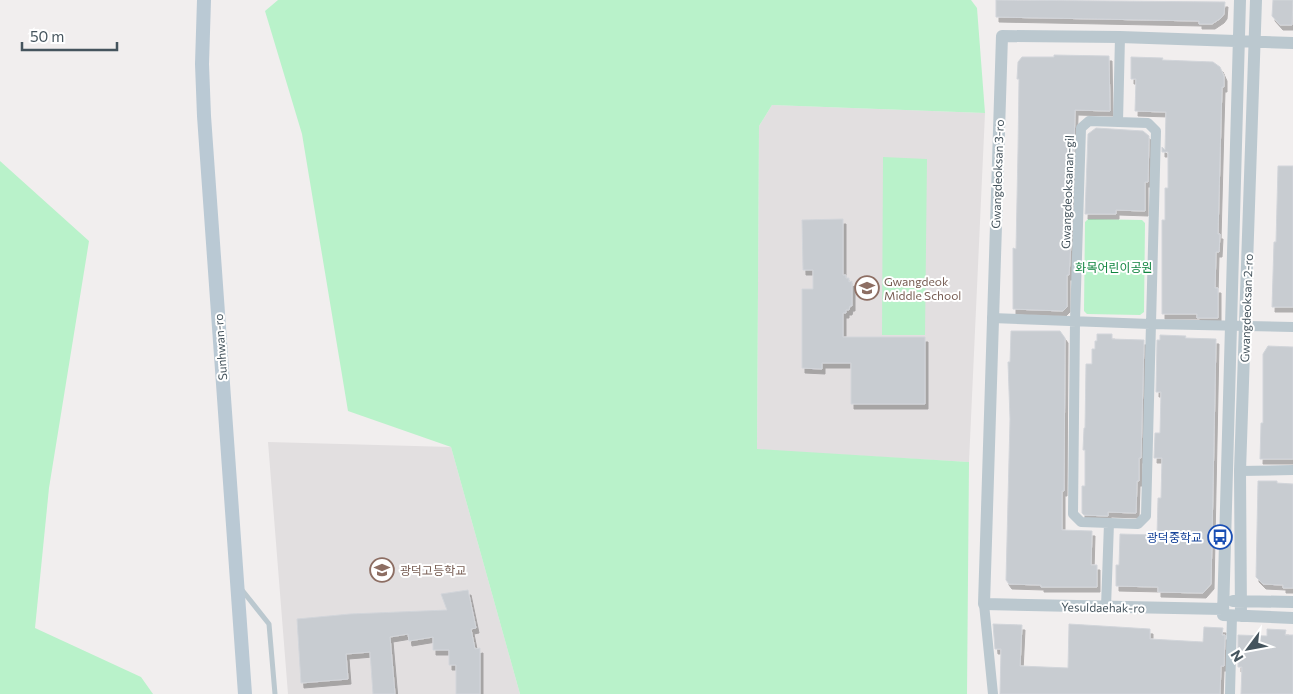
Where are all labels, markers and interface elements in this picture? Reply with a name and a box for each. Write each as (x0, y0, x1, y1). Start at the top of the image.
scale bar (22, 20, 118, 52)
text: 50 m (30, 27, 64, 45)
street label: Gwangdeoksan 3-ro (988, 119, 1006, 229)
street label: Gwangdeoksanan-gil (1058, 135, 1076, 249)
street label: Gwangdeoksan 2-ro (1237, 253, 1255, 363)
park label: 화목어린이공원 (1075, 260, 1153, 274)
place label: Gwangdeok Middle School (884, 274, 961, 302)
school or university icon: Gwangdeok Middle School (854, 275, 880, 301)
street label: Sunhwan-ro (211, 313, 229, 381)
bus stop icon: 광덕중학교 (1207, 524, 1233, 550)
place label: 광덕중학교 (1147, 530, 1202, 544)
school or university icon: 광덕고등학교 (369, 557, 395, 583)
place label: 광덕고등학교 (400, 563, 466, 577)
street label: Yesuldaehak-ro (1061, 599, 1145, 615)
north arrow (1223, 624, 1273, 674)
text: N (1227, 647, 1247, 665)

